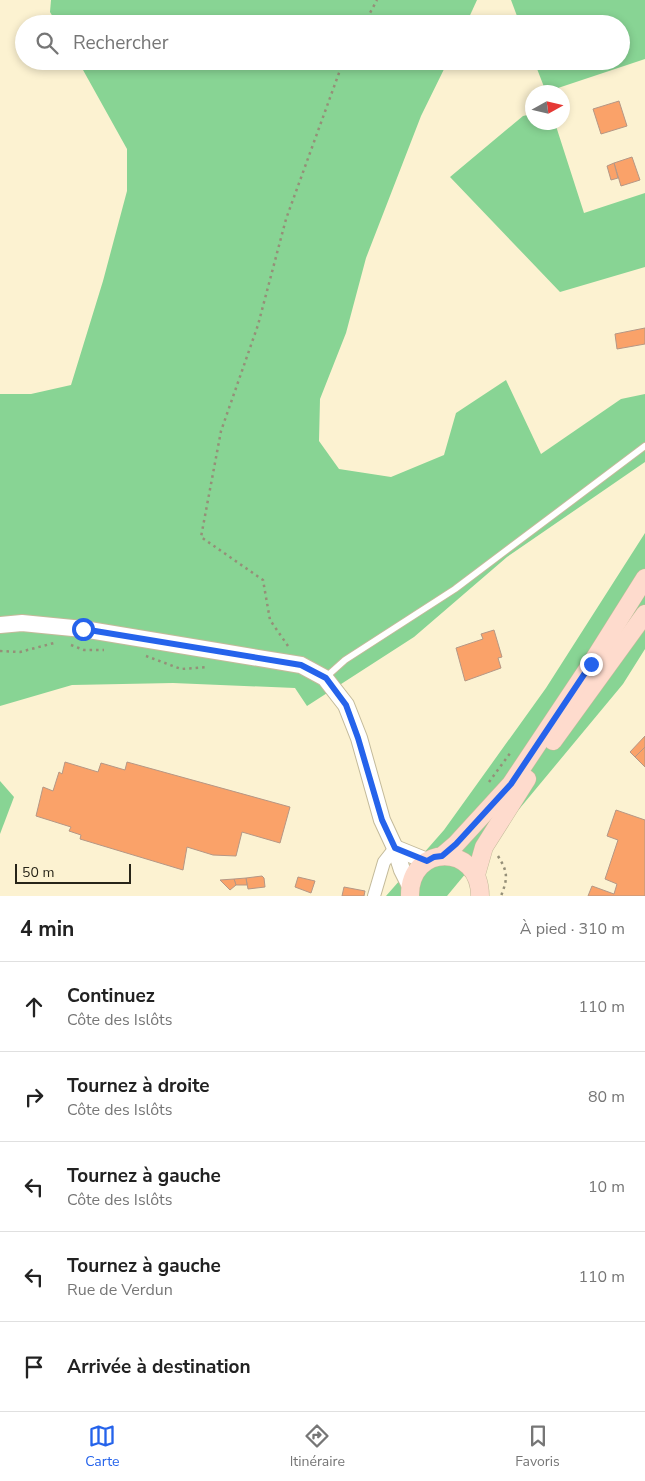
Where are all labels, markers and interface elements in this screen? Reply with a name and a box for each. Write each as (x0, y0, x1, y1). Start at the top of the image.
search box (15, 15, 630, 70)
icon: search (33, 29, 61, 57)
text: Rechercher (73, 30, 168, 56)
north arrow (525, 85, 570, 130)
route start (72, 618, 95, 641)
route end (580, 653, 603, 676)
scale bar (15, 861, 131, 884)
text: 50 m (22, 863, 54, 882)
text: 4 min (20, 915, 74, 943)
text: À pied · 310 m (520, 918, 625, 940)
text: Continuez (67, 983, 155, 1009)
icon: ahead (20, 993, 48, 1021)
text: 110 m (578, 996, 625, 1018)
text: Côte des Islôts (67, 1009, 172, 1031)
text: Tournez à droite (67, 1073, 210, 1099)
icon: right (20, 1083, 48, 1111)
text: 80 m (588, 1086, 625, 1108)
text: Côte des Islôts (67, 1099, 172, 1121)
text: Tournez à gauche (67, 1163, 221, 1189)
icon: left (20, 1173, 48, 1201)
text: 10 m (588, 1176, 625, 1198)
text: Côte des Islôts (67, 1189, 172, 1211)
text: Tournez à gauche (67, 1253, 221, 1279)
icon: left (20, 1263, 48, 1291)
text: 110 m (578, 1266, 625, 1288)
text: Rue de Verdun (67, 1279, 173, 1301)
icon: arrive (20, 1353, 48, 1381)
text: Arrivée à destination (67, 1354, 251, 1380)
tab: Carte (85, 1422, 119, 1471)
tab: Itinéraire (290, 1422, 345, 1471)
tab: Favoris (515, 1422, 560, 1471)

